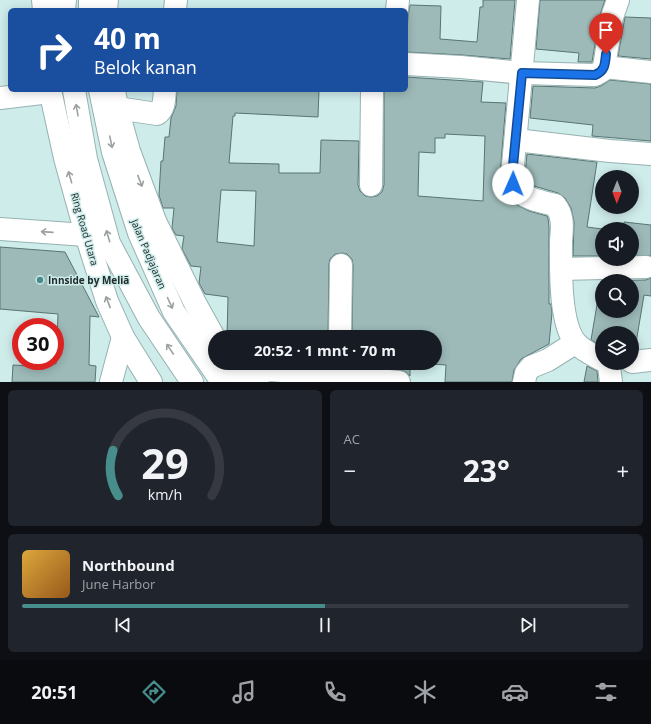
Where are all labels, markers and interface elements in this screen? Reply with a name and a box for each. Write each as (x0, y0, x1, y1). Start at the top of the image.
pin (589, 13, 623, 54)
text: 40 m (94, 19, 161, 57)
icon: arrive (595, 19, 617, 41)
icon: right (28, 24, 80, 76)
text: Belok kanan (94, 55, 197, 79)
one-way arrow (73, 104, 81, 117)
one-way arrow (108, 135, 116, 148)
position arrow (492, 163, 534, 205)
north arrow (595, 170, 639, 214)
map controls (595, 170, 639, 370)
one-way arrow (66, 171, 73, 184)
one-way arrow (137, 175, 145, 187)
street label: Ring Road Utara (68, 191, 102, 267)
street label: Jalan Padjajaran (128, 216, 170, 291)
button: sound (595, 222, 639, 266)
one-way arrow (41, 229, 54, 236)
one-way arrow (103, 230, 111, 243)
place label: Innside by Meliã (48, 273, 129, 287)
button: search (595, 274, 639, 318)
marker: Innside by Meliã (35, 275, 45, 285)
one-way arrow (103, 296, 111, 308)
one-way arrow (167, 297, 174, 309)
speed limit sign: 30 (12, 318, 64, 370)
button: layers (595, 326, 639, 370)
text: 20:52 · 1 mnt · 70 m (254, 340, 396, 360)
one-way arrow (166, 344, 174, 355)
text: AC (344, 430, 360, 448)
text: 29 (141, 435, 189, 491)
text: 23° (463, 450, 510, 491)
text: − (344, 455, 356, 485)
text: + (616, 455, 629, 485)
text: km/h (147, 485, 182, 504)
text: Northbound (82, 555, 175, 575)
text: June Harbor (82, 575, 155, 593)
icon: previous (112, 614, 134, 636)
icon: pause (314, 614, 336, 636)
icon: next (517, 614, 539, 636)
icon: directions (140, 678, 168, 706)
icon: music (230, 678, 258, 706)
icon: phone (321, 678, 349, 706)
icon: climate (411, 678, 439, 706)
icon: car (501, 678, 529, 706)
icon: filters (592, 678, 620, 706)
text: 20:51 (31, 680, 78, 704)

